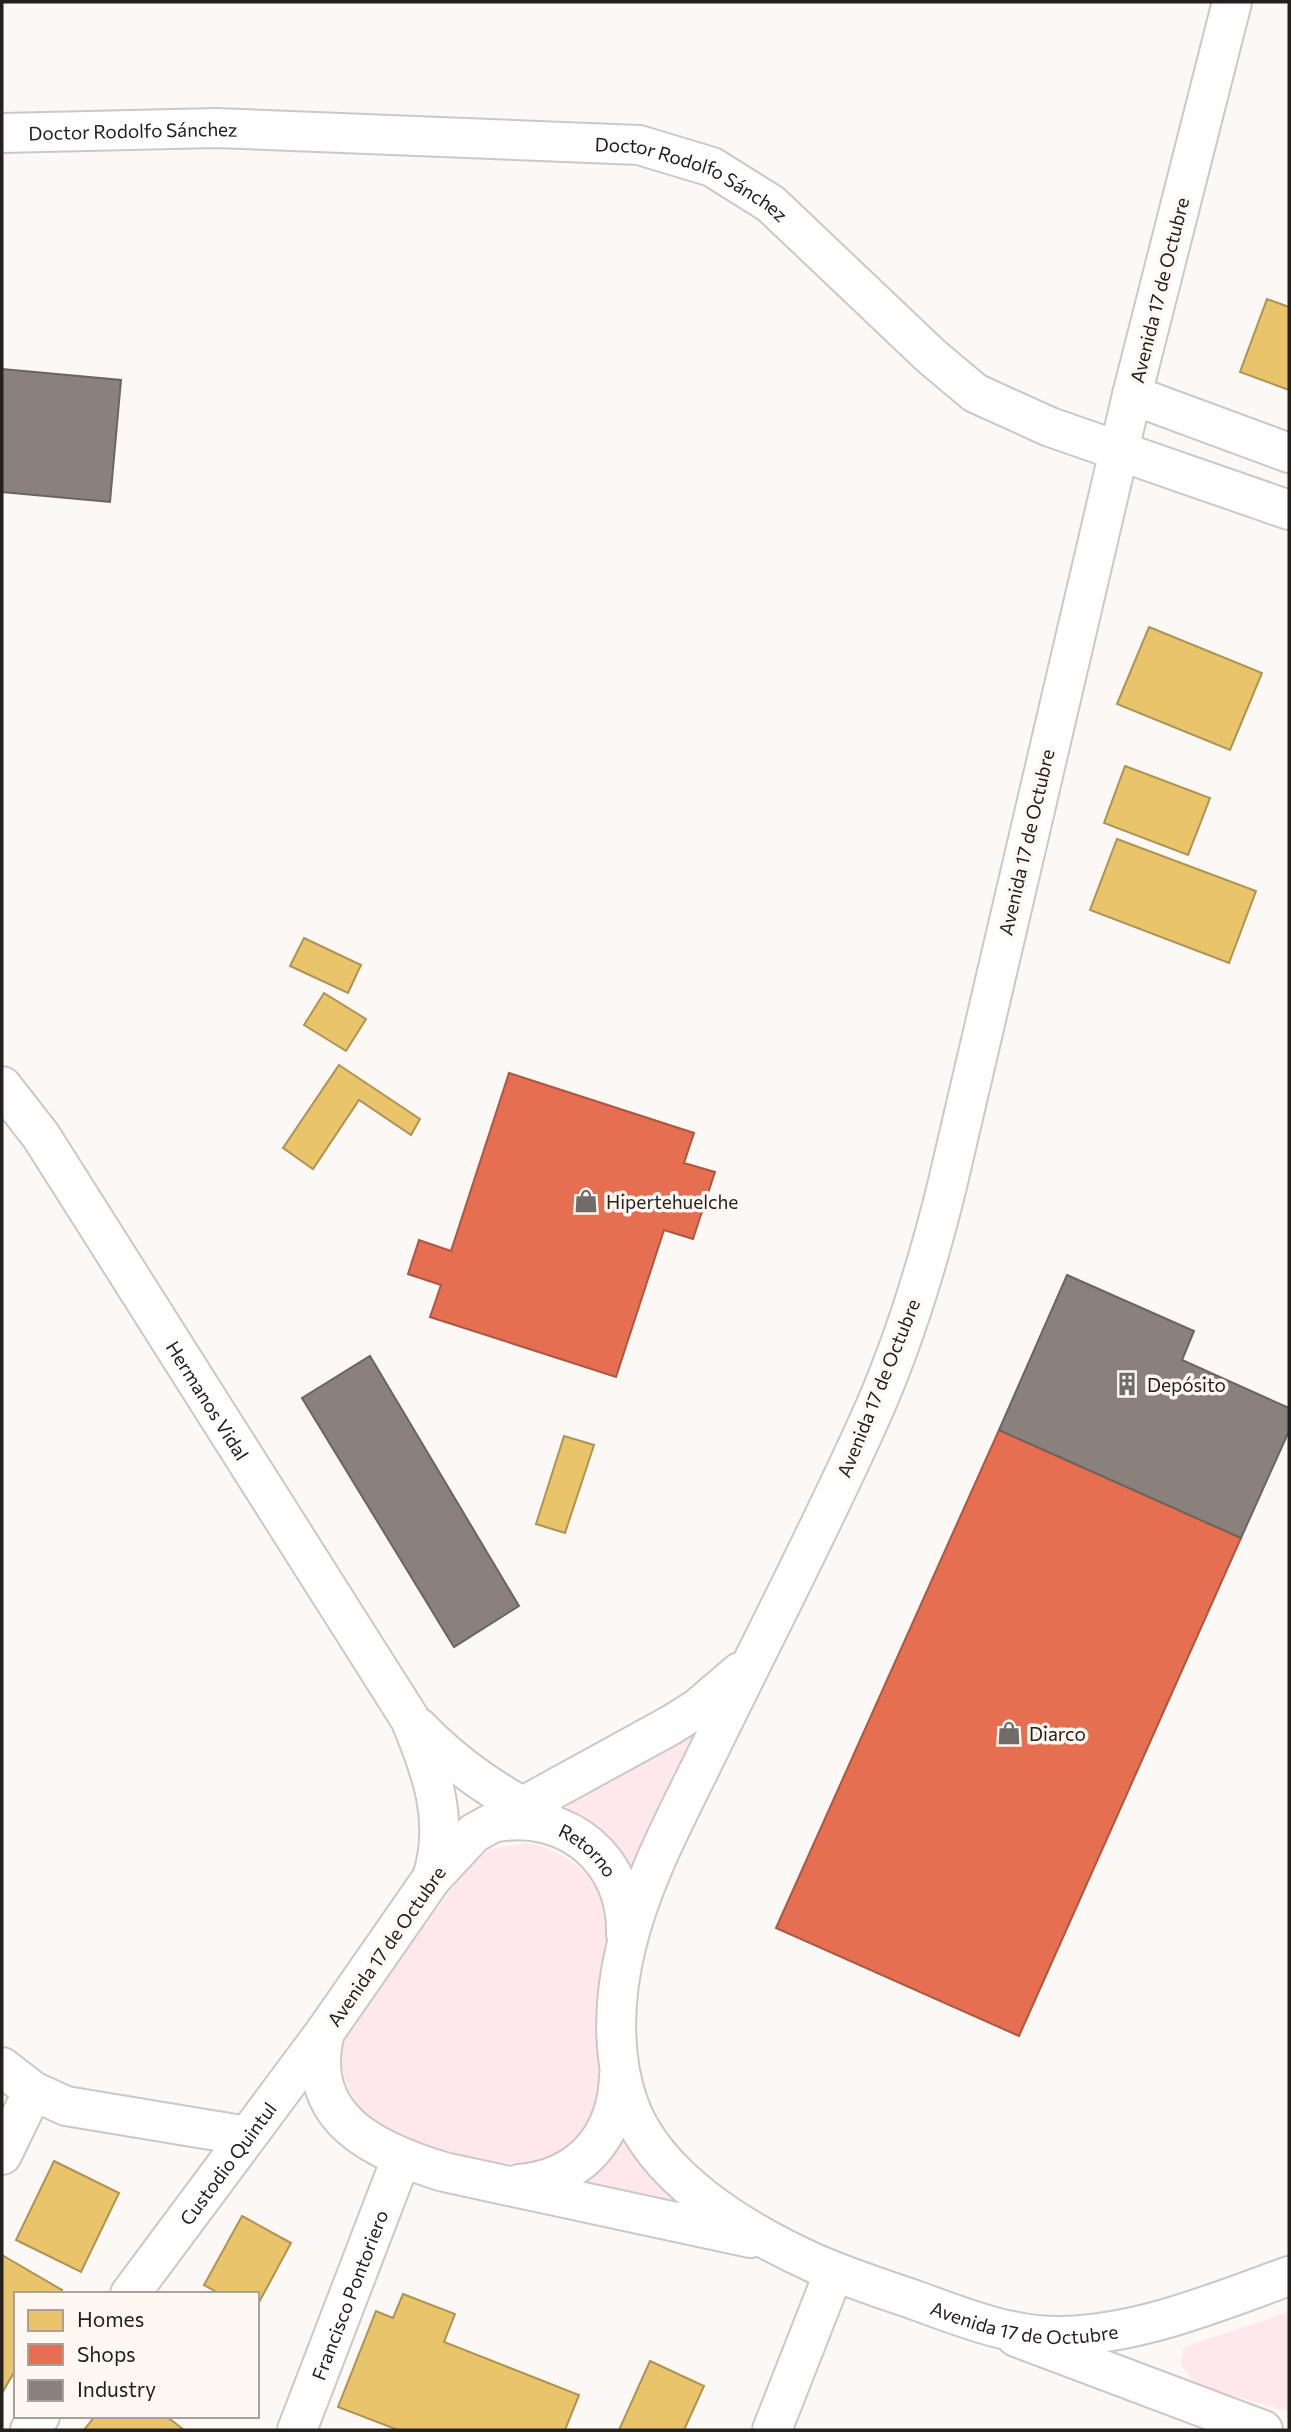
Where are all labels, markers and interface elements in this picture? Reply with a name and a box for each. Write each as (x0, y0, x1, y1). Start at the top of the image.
street label: Doctor Rodolfo Sánchez (28, 116, 238, 144)
street label: Doctor Rodolfo Sánchez (594, 132, 793, 226)
street label: Avenida 17 de Octubre (1125, 195, 1193, 385)
street label: Avenida 17 de Octubre (993, 747, 1059, 937)
shop icon: Hipertehuelche (572, 1187, 600, 1215)
place label: Hipertehuelche (606, 1190, 738, 1213)
street label: Avenida 17 de Octubre (832, 1295, 924, 1481)
street label: Hermanos Vidal (162, 1336, 254, 1464)
building icon: Depósito (1113, 1370, 1141, 1398)
place label: Depósito (1147, 1373, 1226, 1396)
shop icon: Diarco (995, 1719, 1023, 1747)
place label: Diarco (1029, 1722, 1086, 1745)
street label: Retorno (556, 1818, 622, 1881)
street label: Avenida 17 de Octubre (322, 1861, 450, 2031)
street label: Custodio Quintul (174, 2097, 281, 2229)
street label: Francisco Pontoriero (306, 2206, 392, 2383)
legend (14, 2292, 259, 2418)
street label: Avenida 17 de Octubre (928, 2295, 1120, 2348)
text: Homes (77, 2306, 144, 2331)
text: Shops (77, 2341, 136, 2366)
text: Industry (77, 2376, 156, 2401)

